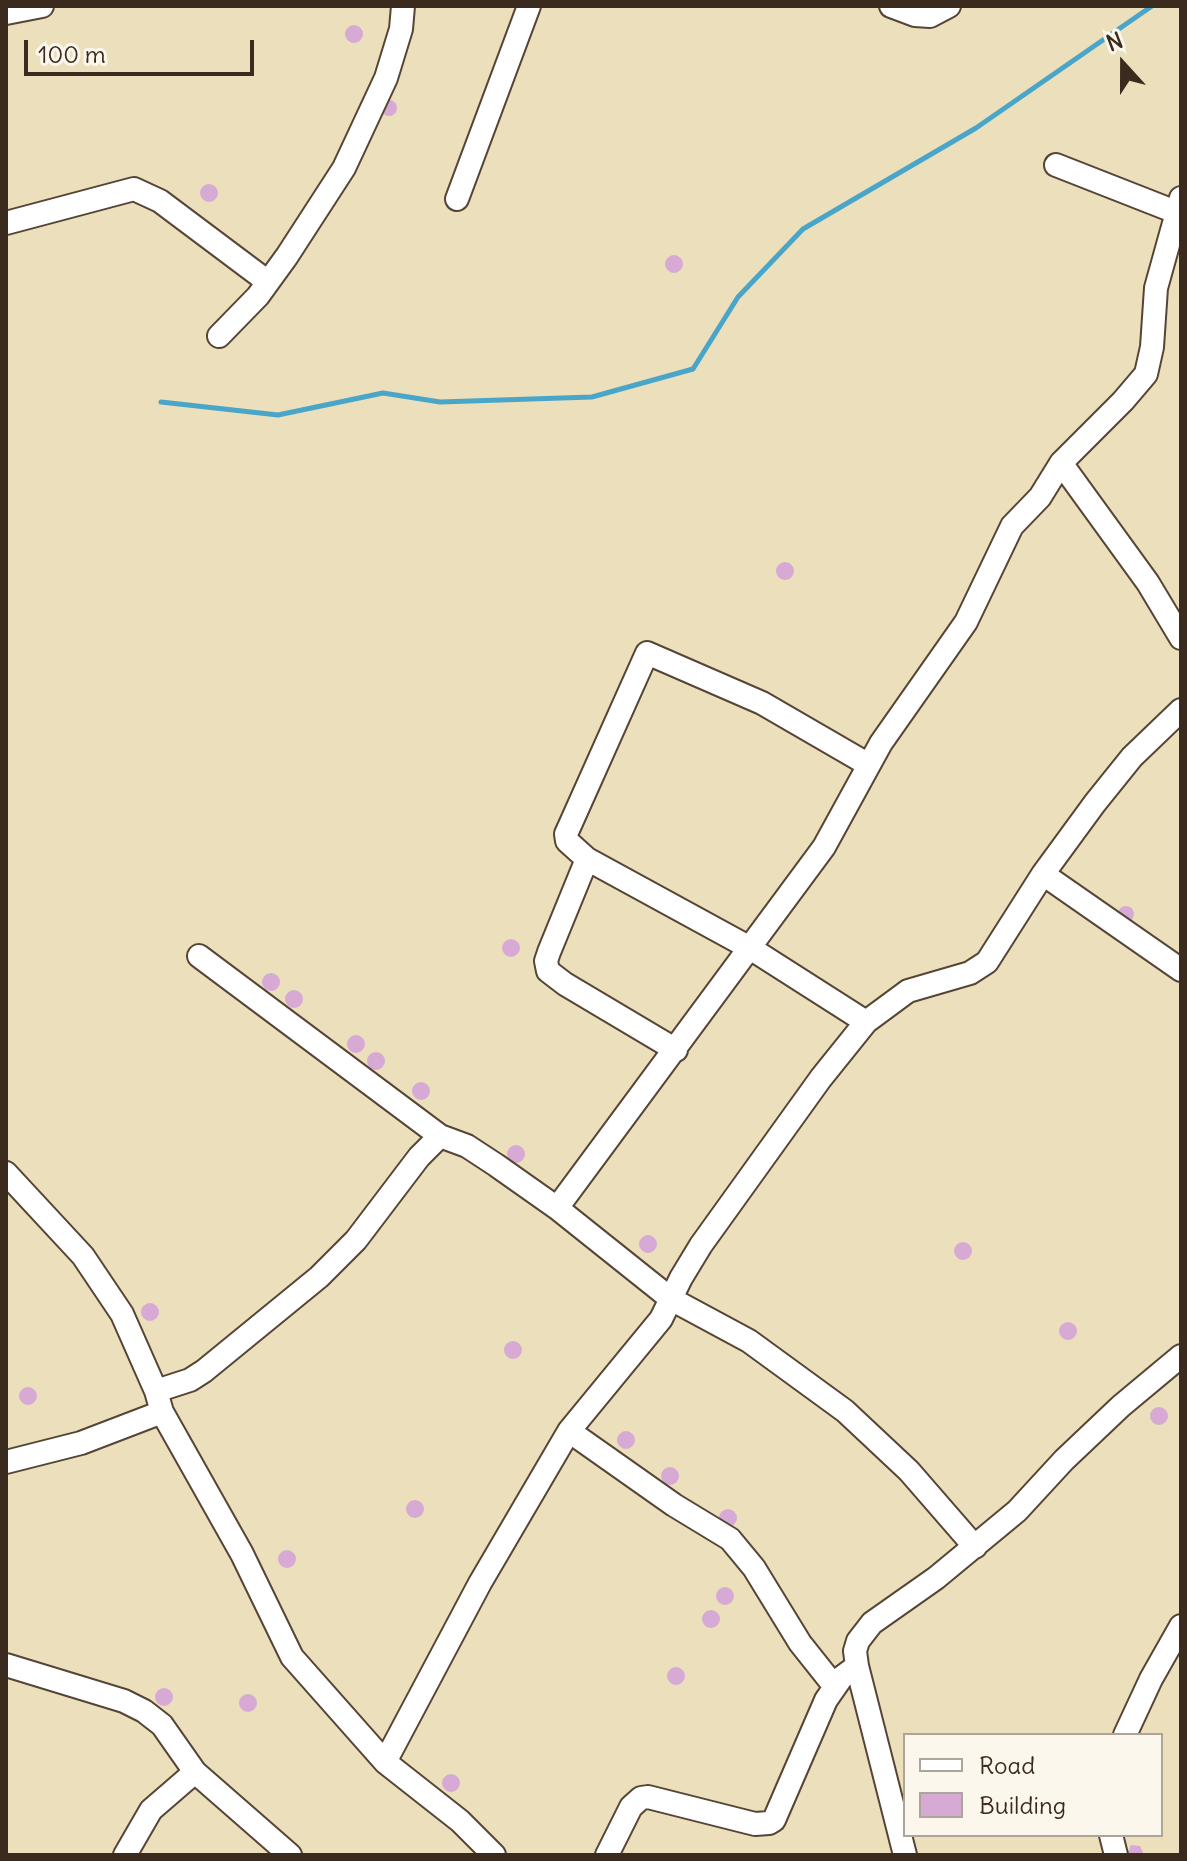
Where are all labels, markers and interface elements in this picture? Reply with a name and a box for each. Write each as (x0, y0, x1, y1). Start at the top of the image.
scale bar (28, 24, 258, 74)
north arrow (1083, 24, 1163, 104)
text: N (1102, 26, 1127, 57)
text: 100 m (38, 39, 106, 69)
legend (903, 1733, 1163, 1837)
text: Road (979, 1750, 1035, 1780)
text: Building (979, 1790, 1066, 1820)

